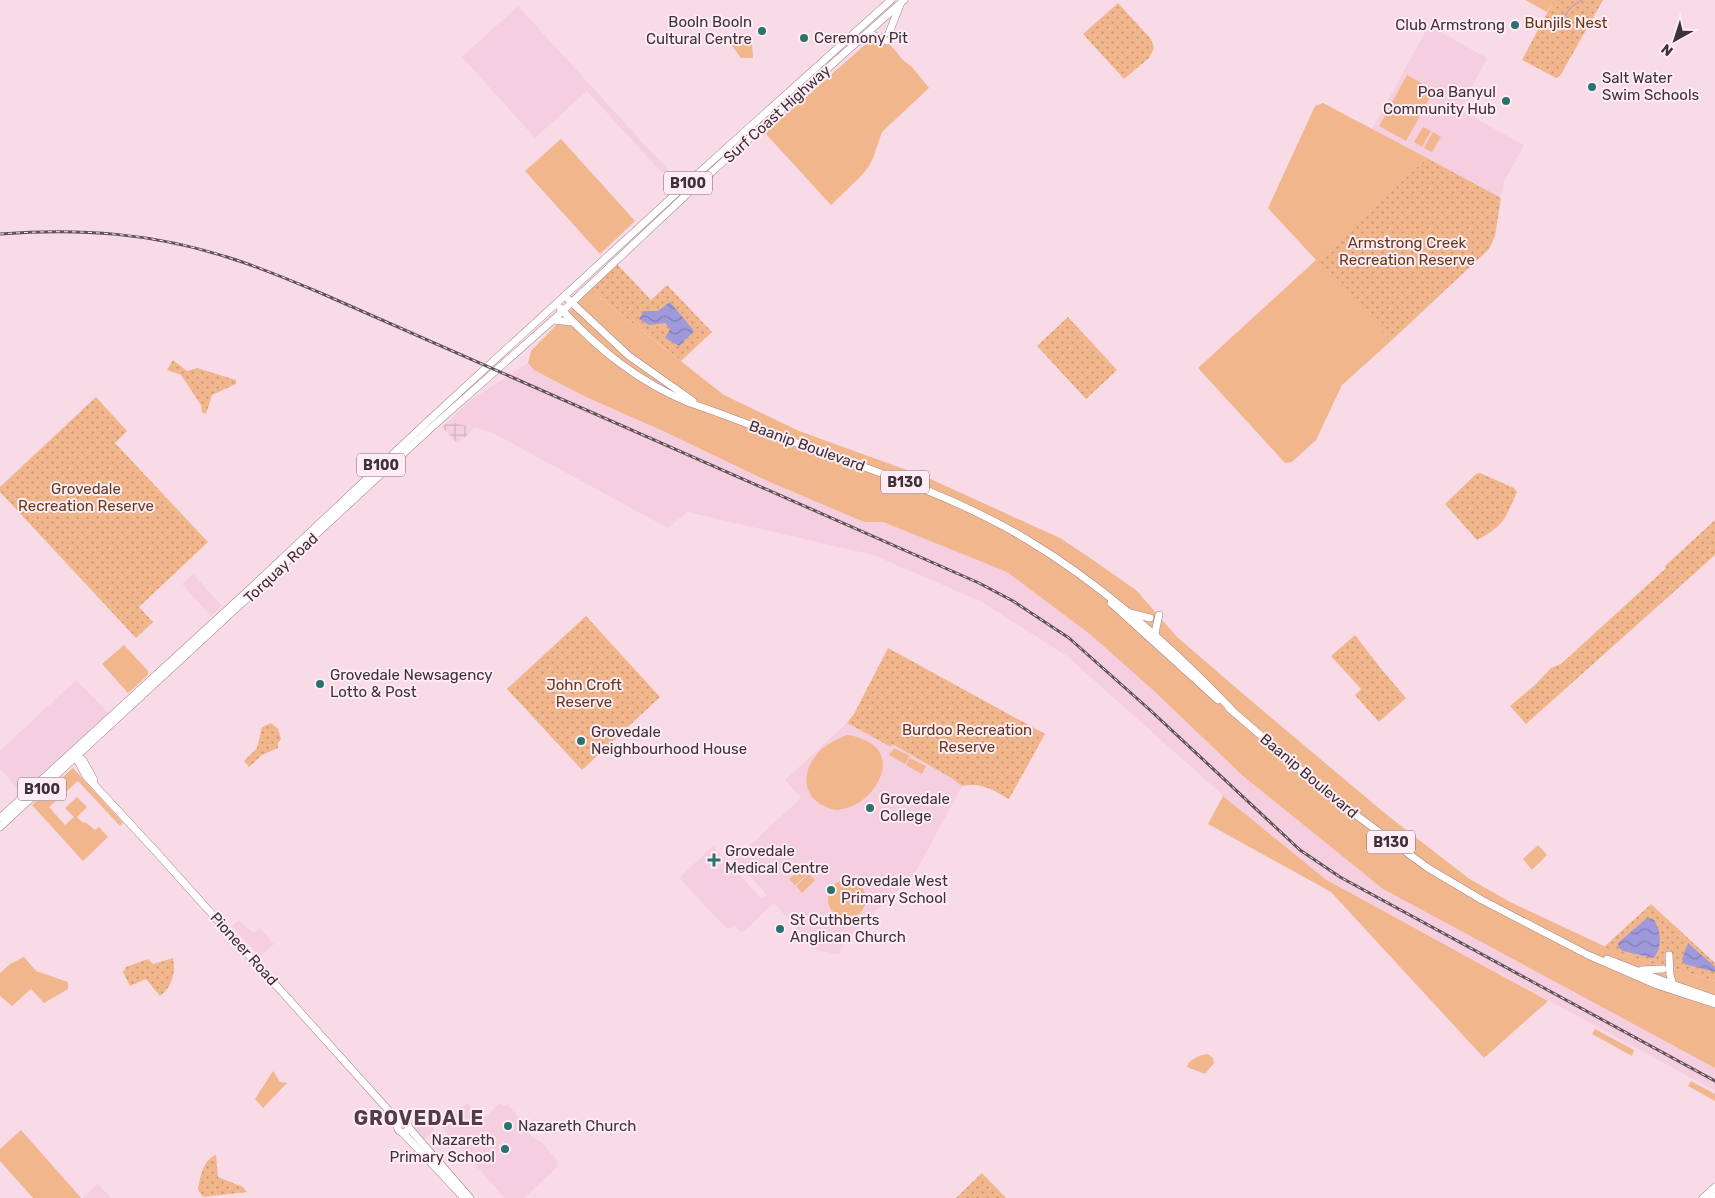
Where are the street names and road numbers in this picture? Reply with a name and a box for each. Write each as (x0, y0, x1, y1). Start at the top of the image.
street label: Surf Coast Highway (720, 61, 834, 167)
road number: B100 (664, 172, 712, 194)
street label: Baanip Boulevard (747, 417, 867, 475)
road number: B100 (357, 454, 405, 476)
road number: B130 (881, 471, 929, 494)
street label: Torquay Road (240, 529, 322, 607)
street label: Baanip Boulevard (1256, 730, 1362, 822)
road number: B100 (18, 778, 66, 801)
road number: B130 (1367, 830, 1415, 854)
street label: Pioneer Road (206, 909, 282, 989)

